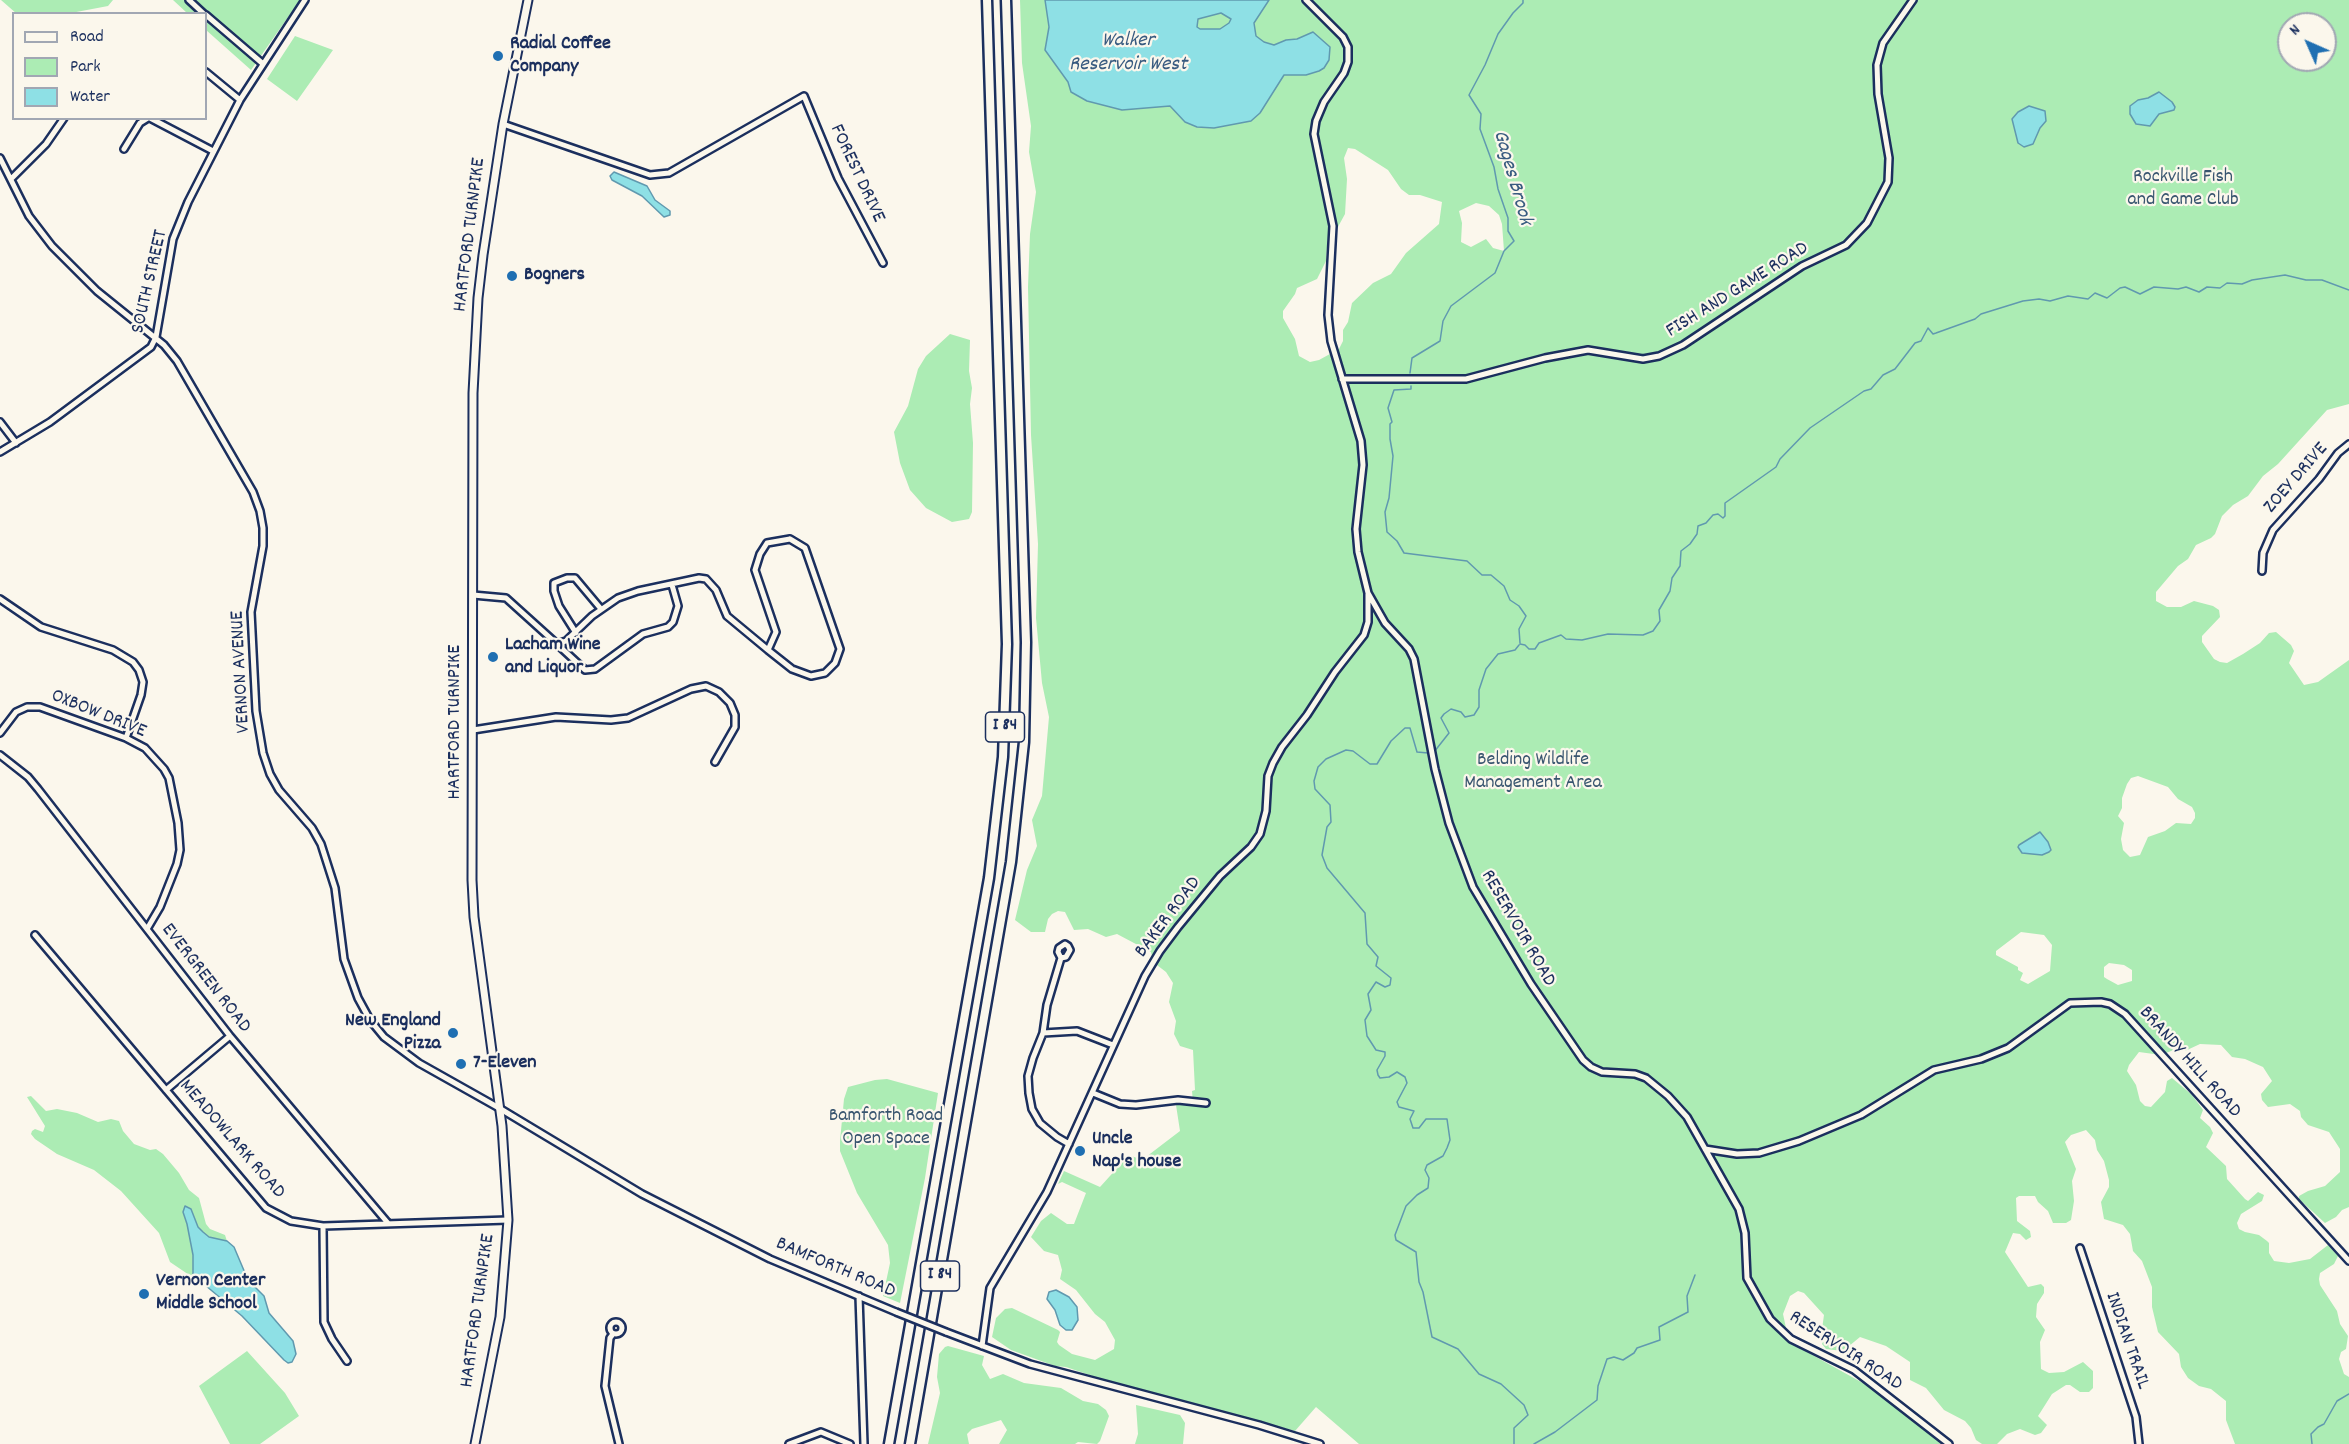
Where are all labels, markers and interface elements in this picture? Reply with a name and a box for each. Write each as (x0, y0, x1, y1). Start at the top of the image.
legend (12, 12, 207, 120)
north arrow (2277, 12, 2337, 72)
text: N (2284, 19, 2306, 41)
text: Road (70, 25, 104, 50)
water label: Walker Reservoir West (1069, 29, 1187, 79)
place label: Radial Coffee Company (510, 33, 611, 80)
marker: Radial Coffee Company (491, 49, 505, 63)
text: Park (70, 55, 101, 80)
text: Water (70, 85, 110, 110)
street label: FOREST DRIVE (823, 121, 889, 227)
water label: Gages Brook (1485, 128, 1537, 228)
street label: HARTFORD TURNPIKE (450, 157, 492, 313)
park label: Rockville Fish and Game Club (2127, 166, 2239, 213)
street label: SOUTH STREET (127, 228, 175, 336)
street label: FISH AND GAME ROAD (1662, 238, 1814, 344)
place label: Bogners (524, 264, 585, 288)
marker: Bogners (505, 269, 519, 283)
street label: ZOEY DRIVE (2260, 439, 2334, 519)
street label: VERNON AVENUE (227, 610, 257, 734)
place label: Lacham Wine and Liquor (505, 634, 601, 681)
street label: HARTFORD TURNPIKE (444, 645, 468, 799)
marker: Lacham Wine and Liquor (486, 650, 500, 664)
street label: OXBOW DRIVE (47, 685, 149, 745)
road number: I 84 (986, 712, 1024, 742)
park label: Belding Wildlife Management Area (1464, 749, 1602, 796)
street label: RESERVOIR ROAD (1474, 866, 1560, 992)
street label: BAKER ROAD (1131, 873, 1207, 963)
street label: EVERGREEN ROAD (155, 919, 255, 1039)
street label: BRANDY HILL ROAD (2133, 1002, 2245, 1124)
place label: New England Pizza (345, 1010, 441, 1057)
marker: New England Pizza (446, 1026, 460, 1040)
place label: 7-Eleven (473, 1052, 537, 1076)
marker: 7-Eleven (454, 1057, 468, 1071)
street label: MEADOWLARK ROAD (173, 1075, 289, 1205)
park label: Bamforth Road Open Space (829, 1105, 943, 1152)
place label: Uncle Nap's house (1092, 1128, 1181, 1175)
marker: Uncle Nap's house (1073, 1144, 1087, 1158)
street label: HARTFORD TURNPIKE (456, 1233, 502, 1389)
street label: BAMFORTH ROAD (772, 1233, 898, 1305)
road number: I 84 (920, 1261, 960, 1291)
place label: Vernon Center Middle School (156, 1270, 265, 1317)
marker: Vernon Center Middle School (137, 1287, 151, 1301)
street label: INDIAN TRAIL (2098, 1289, 2154, 1393)
street label: RESERVOIR ROAD (1784, 1306, 1906, 1398)

